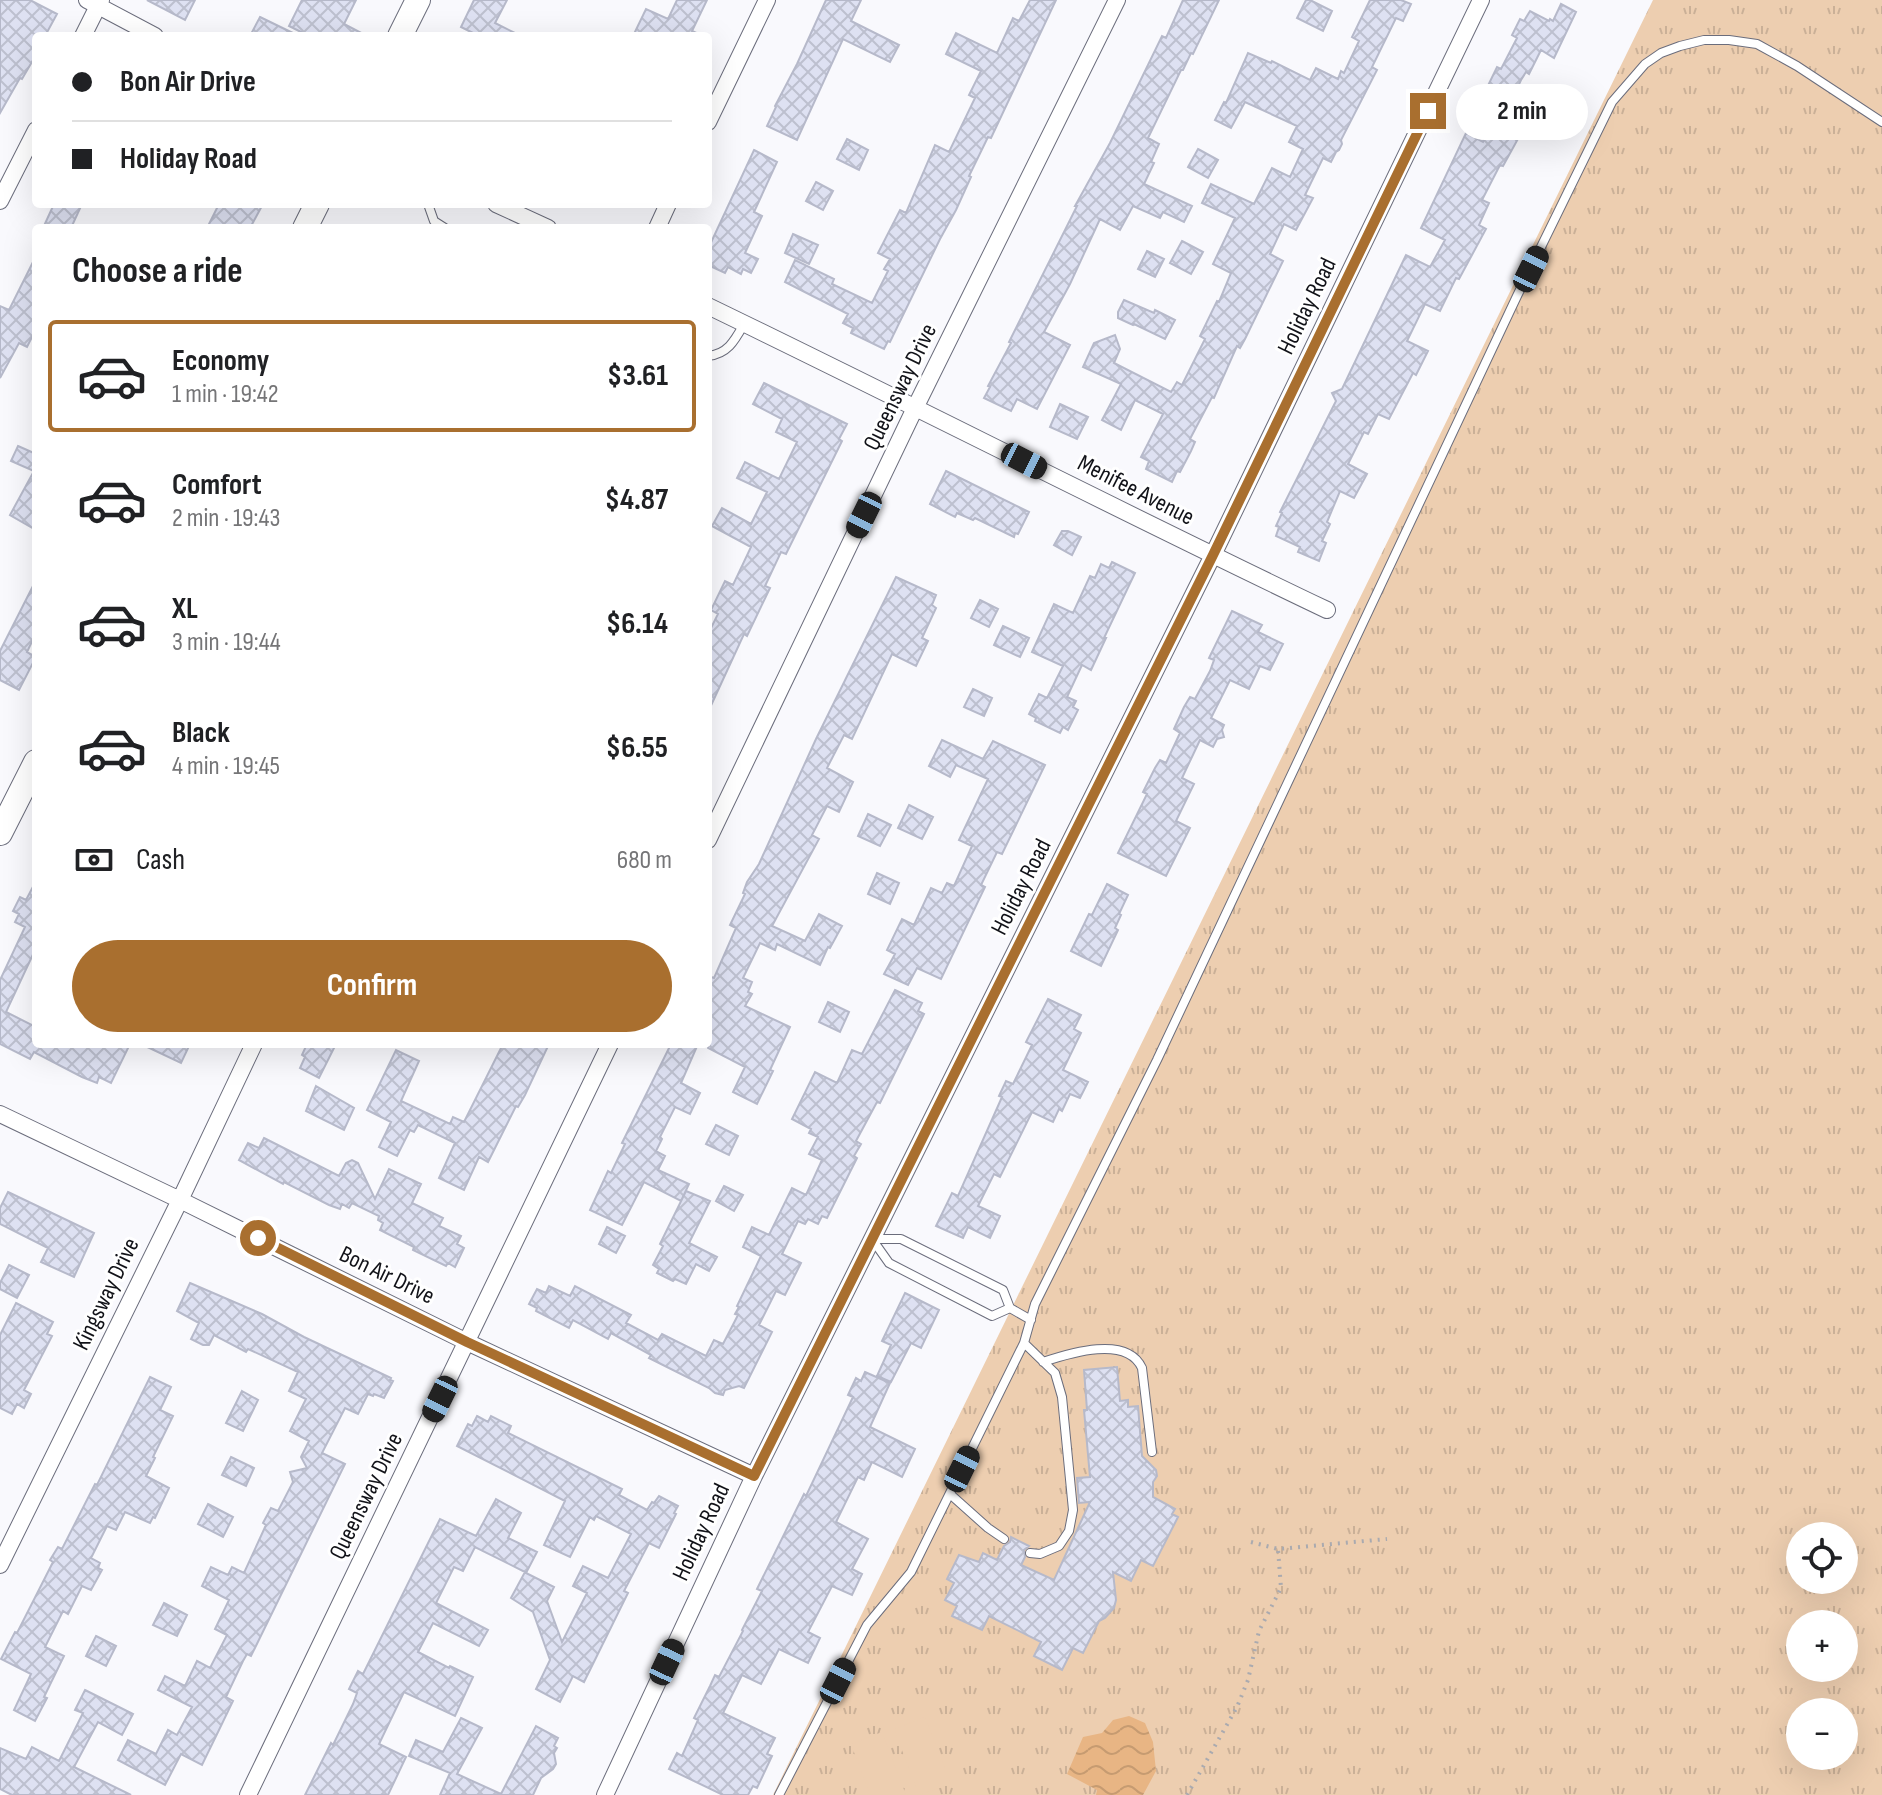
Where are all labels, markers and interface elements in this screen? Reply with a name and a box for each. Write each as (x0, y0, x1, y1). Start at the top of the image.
text: Bon Air Drive (120, 64, 256, 100)
callout: 2 min (1456, 83, 1588, 139)
route end (1410, 93, 1446, 129)
text: 2 min (1497, 96, 1547, 127)
text: Holiday Road (120, 141, 257, 177)
car (1510, 242, 1552, 296)
text: Choose a ride (72, 250, 243, 293)
street label: Holiday Road (1271, 253, 1343, 359)
street label: Queensway Drive (857, 319, 943, 455)
icon: car (76, 340, 148, 412)
text: Economy (172, 343, 269, 379)
text: $3.61 (607, 358, 668, 394)
text: 1 min · 19:42 (172, 379, 279, 410)
car (997, 439, 1051, 483)
street label: Menifee Avenue (1073, 448, 1199, 532)
icon: car (76, 464, 148, 536)
text: Comfort (172, 467, 262, 503)
text: $4.87 (605, 482, 668, 518)
car (843, 488, 885, 542)
text: 2 min · 19:43 (172, 503, 280, 534)
icon: car (76, 588, 148, 660)
text: XL (172, 591, 198, 627)
text: $6.14 (606, 606, 668, 642)
text: 3 min · 19:44 (172, 627, 281, 658)
icon: car (76, 712, 148, 784)
text: Black (172, 715, 230, 751)
text: $6.55 (606, 730, 668, 766)
text: 4 min · 19:45 (172, 751, 280, 782)
street label: Holiday Road (985, 834, 1057, 940)
icon: cash (72, 838, 116, 882)
text: Cash (136, 842, 185, 878)
text: 680 m (617, 845, 672, 876)
button: Confirm (72, 940, 672, 1032)
route start (240, 1220, 276, 1256)
street label: Kingsway Drive (66, 1233, 146, 1355)
street label: Bon Air Drive (335, 1240, 439, 1310)
car (419, 1372, 461, 1426)
street label: Queensway Drive (323, 1428, 409, 1564)
car (941, 1442, 983, 1496)
street label: Holiday Road (666, 1479, 736, 1585)
map controls (1786, 1522, 1858, 1770)
button: locate (1786, 1522, 1858, 1594)
button: + (1786, 1610, 1858, 1682)
car (646, 1635, 688, 1689)
car (816, 1654, 860, 1708)
button: − (1786, 1698, 1858, 1770)

